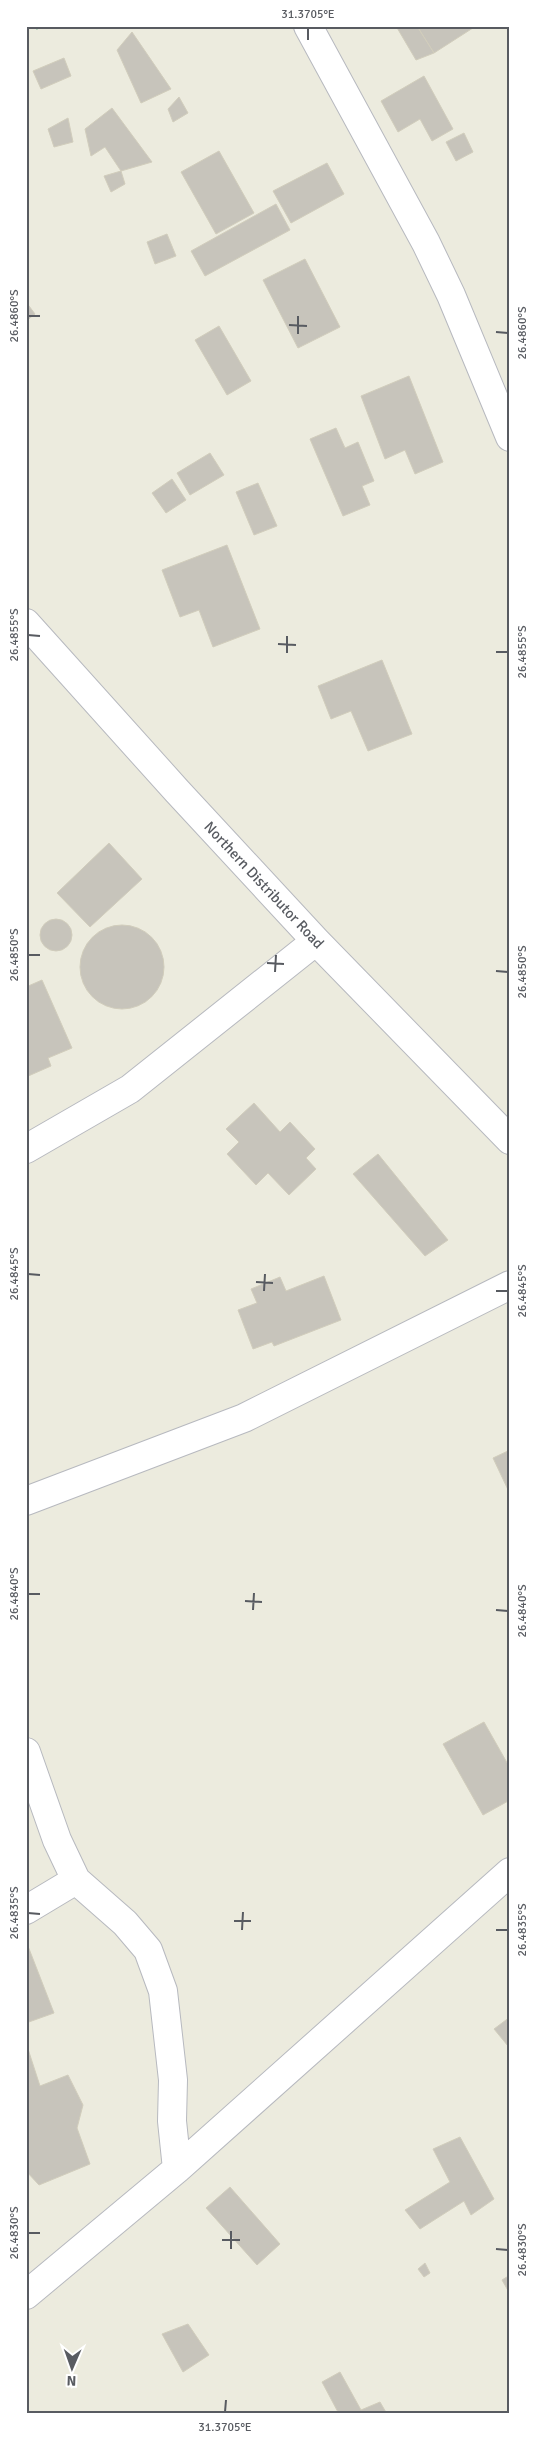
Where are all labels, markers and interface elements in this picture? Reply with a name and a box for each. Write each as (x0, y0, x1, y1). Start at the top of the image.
text: 31.3705°E (281, 7, 335, 22)
text: 26.4860°S (7, 289, 22, 343)
text: 26.4860°S (515, 306, 530, 360)
text: 26.4855°S (7, 608, 22, 662)
text: 26.4855°S (515, 625, 530, 679)
street label: Northern Distributor Road (200, 818, 328, 952)
text: 26.4850°S (7, 928, 22, 982)
text: 26.4850°S (515, 945, 530, 999)
text: 26.4845°S (7, 1247, 22, 1301)
text: 26.4845°S (515, 1264, 530, 1318)
text: 26.4840°S (7, 1567, 22, 1621)
text: 26.4840°S (515, 1584, 530, 1638)
text: 26.4835°S (7, 1886, 22, 1940)
text: 26.4835°S (515, 1903, 530, 1957)
text: 26.4830°S (7, 2206, 22, 2260)
text: 26.4830°S (515, 2223, 530, 2277)
north arrow (48, 2342, 98, 2392)
text: N (66, 2372, 77, 2389)
text: 31.3705°E (198, 2420, 252, 2435)

